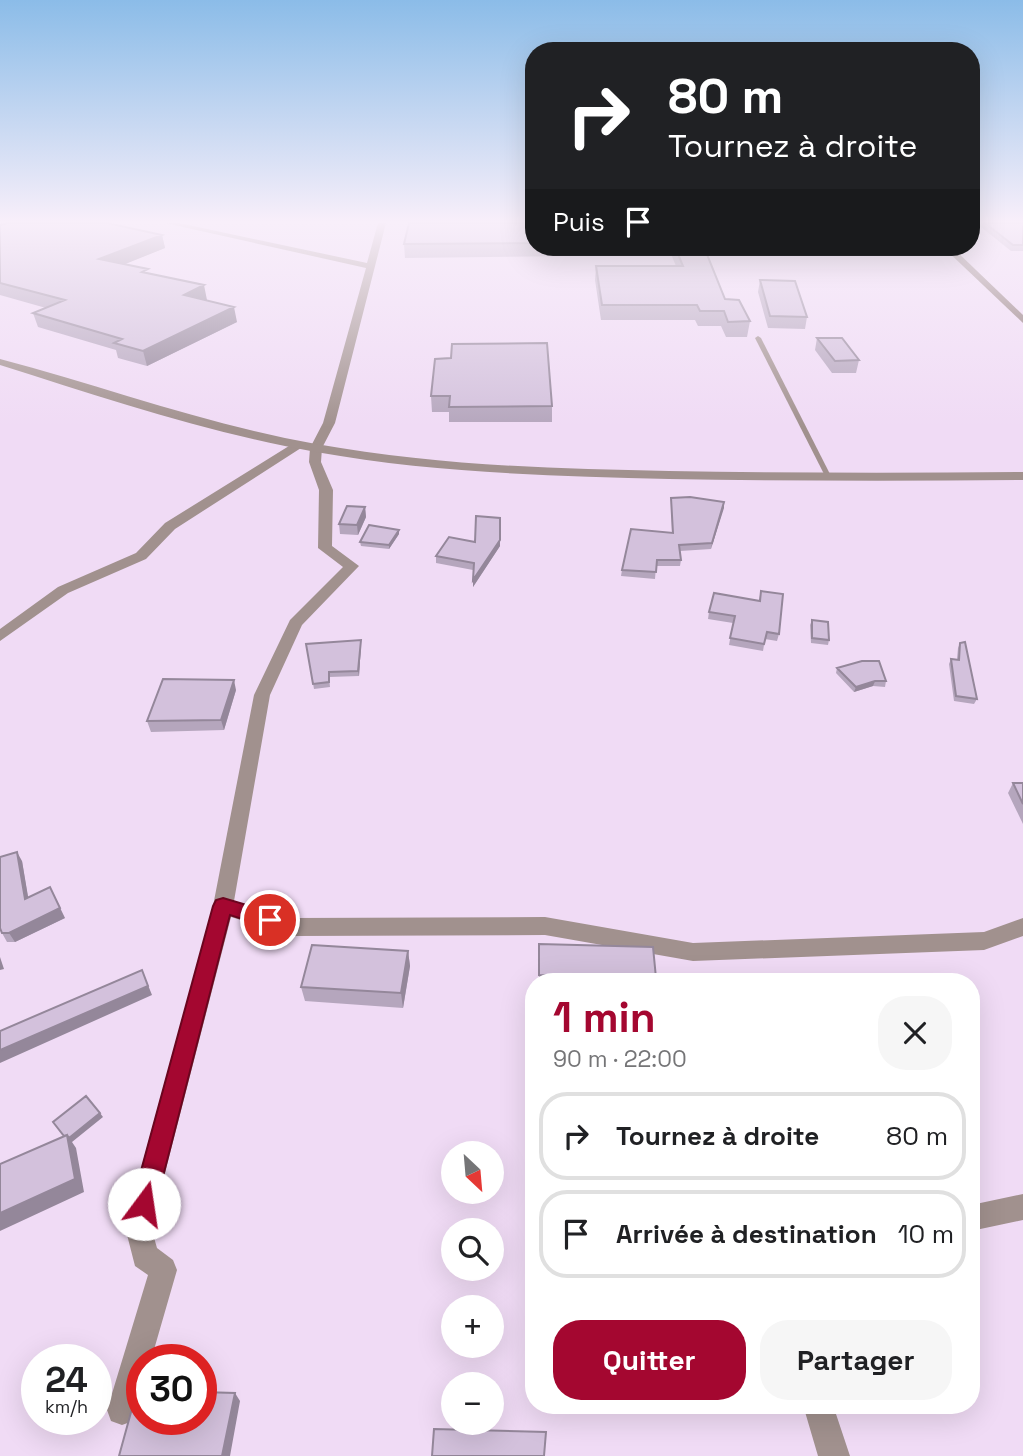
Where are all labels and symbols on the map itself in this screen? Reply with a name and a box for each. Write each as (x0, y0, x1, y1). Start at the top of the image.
pin (240, 890, 300, 950)
north arrow (441, 1141, 504, 1204)
position arrow (107, 1167, 181, 1241)
speed limit sign: 30 (126, 1344, 217, 1435)

